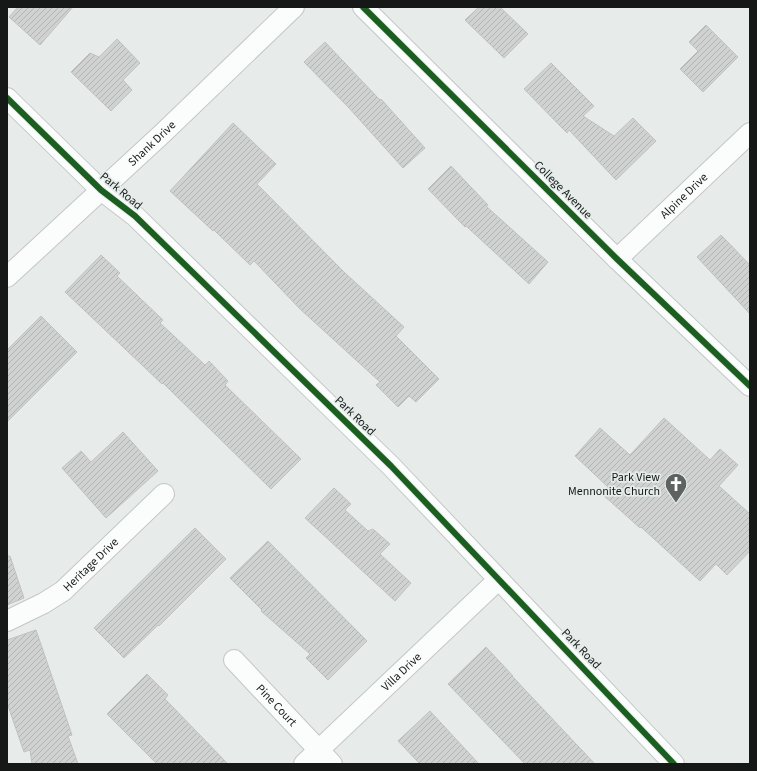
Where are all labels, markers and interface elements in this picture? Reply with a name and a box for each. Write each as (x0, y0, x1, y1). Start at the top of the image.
street label: Shank Drive (124, 117, 180, 170)
street label: College Avenue (530, 157, 596, 223)
street label: Park Road (96, 168, 146, 214)
street label: Alpine Drive (656, 169, 712, 223)
street label: Park Road (331, 392, 379, 440)
place label: Park View Mennonite Church (568, 469, 660, 500)
church icon: Park View Mennonite Church (663, 471, 689, 504)
street label: Heritage Drive (59, 534, 122, 595)
street label: Park Road (557, 625, 605, 673)
street label: Villa Drive (377, 648, 425, 695)
street label: Pine Court (252, 680, 301, 730)

